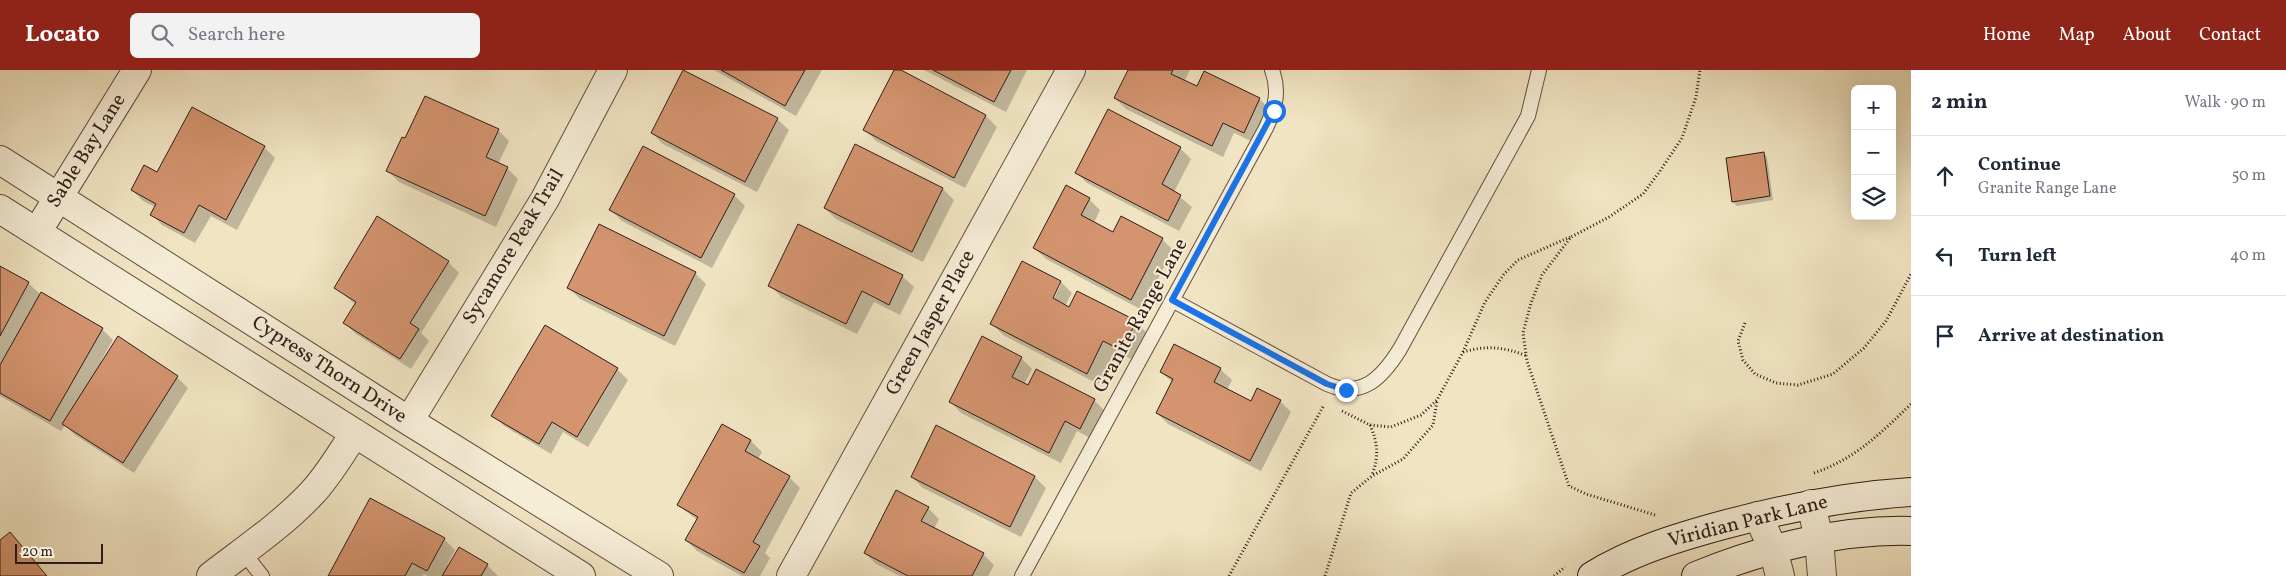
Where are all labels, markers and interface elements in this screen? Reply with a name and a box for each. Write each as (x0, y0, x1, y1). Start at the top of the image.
search box (130, 13, 480, 58)
text: Locato (25, 18, 100, 52)
icon: search (148, 21, 176, 49)
text: Search here (188, 22, 285, 48)
text: Home (1983, 23, 2031, 48)
text: Map (2059, 23, 2095, 48)
text: About (2123, 23, 2171, 48)
text: Contact (2199, 23, 2261, 48)
map controls (1851, 85, 1896, 220)
button: + (1851, 85, 1896, 130)
text: 2 min (1931, 88, 1988, 117)
street label: Sable Bay Lane (41, 89, 133, 213)
text: Walk · 90 m (2184, 92, 2266, 114)
route start (1263, 100, 1286, 123)
button: − (1851, 130, 1896, 175)
text: Continue (1978, 152, 2061, 178)
icon: ahead (1931, 162, 1959, 190)
street label: Sycamore Peak Trail (456, 164, 572, 330)
text: 50 m (2232, 165, 2266, 187)
button: layers (1851, 175, 1896, 220)
text: Granite Range Lane (1978, 178, 2116, 200)
street label: Granite Range Lane (1087, 234, 1195, 398)
icon: left (1931, 242, 1959, 270)
text: Turn left (1978, 243, 2057, 269)
street label: Green Jasper Place (879, 245, 983, 401)
text: 40 m (2230, 245, 2266, 267)
street label: Cypress Thorn Drive (246, 309, 412, 431)
icon: arrive (1931, 322, 1959, 350)
text: Arrive at destination (1978, 323, 2164, 349)
route end (1335, 379, 1358, 402)
street label: Viridian Park Lane (1665, 489, 1831, 555)
scale bar (15, 541, 102, 564)
text: 20 m (22, 543, 53, 562)

